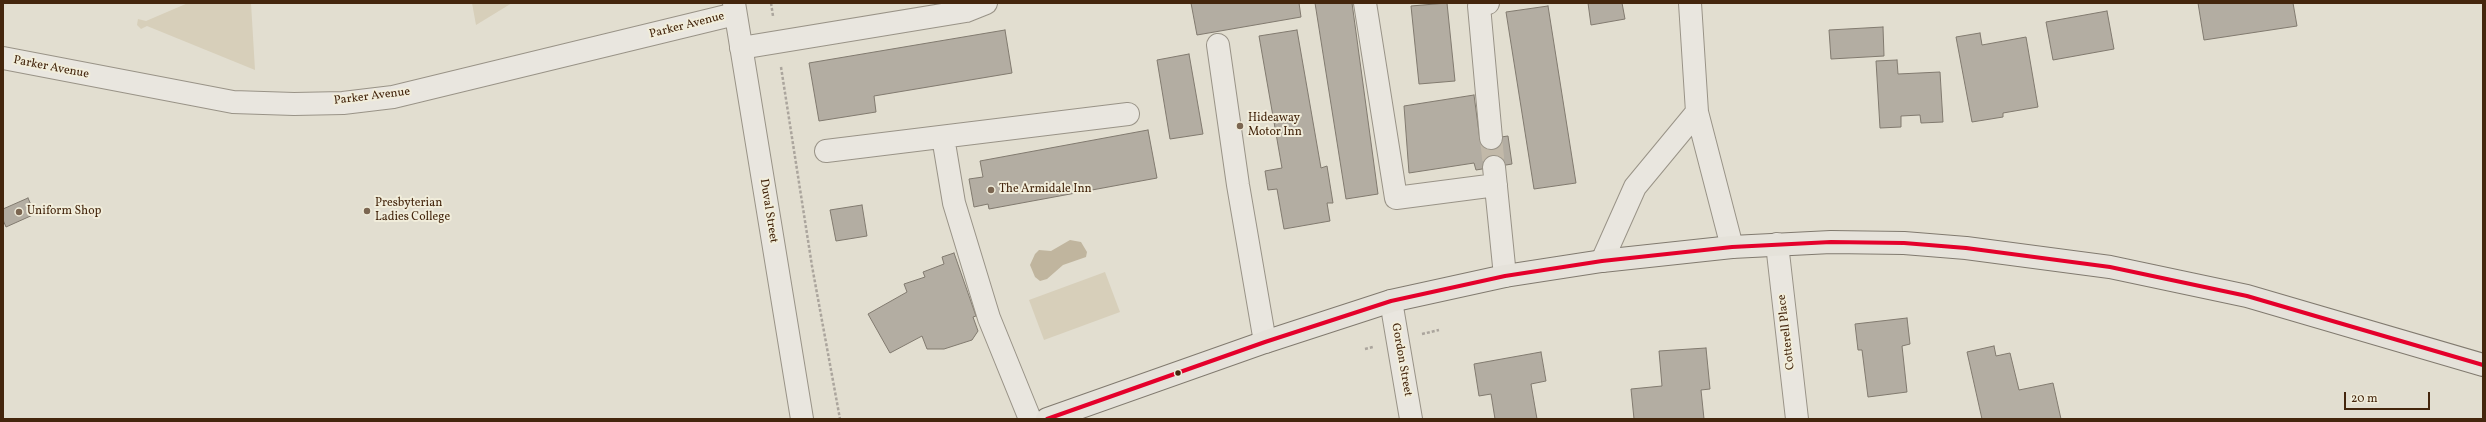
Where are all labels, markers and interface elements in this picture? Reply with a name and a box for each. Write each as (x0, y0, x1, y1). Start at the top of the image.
street label: Parker Avenue (648, 10, 726, 42)
street label: Parker Avenue (12, 54, 90, 82)
street label: Parker Avenue (333, 85, 411, 109)
place label: Hideaway Motor Inn (1248, 112, 1302, 140)
marker: Hideaway Motor Inn (1235, 121, 1245, 131)
street label: Duval Street (756, 178, 780, 244)
place label: The Armidale Inn (999, 183, 1092, 197)
marker: The Armidale Inn (986, 185, 996, 195)
place label: Presbyterian Ladies College (375, 197, 450, 225)
place label: Uniform Shop (27, 205, 101, 219)
marker: Presbyterian Ladies College (362, 206, 372, 216)
marker: Uniform Shop (14, 207, 24, 217)
street label: Cotterell Place (1775, 293, 1799, 371)
street label: Gordon Street (1387, 322, 1415, 398)
unlabelled marker (1173, 368, 1183, 378)
scale bar (2346, 384, 2432, 410)
text: 20 m (2351, 391, 2378, 407)

